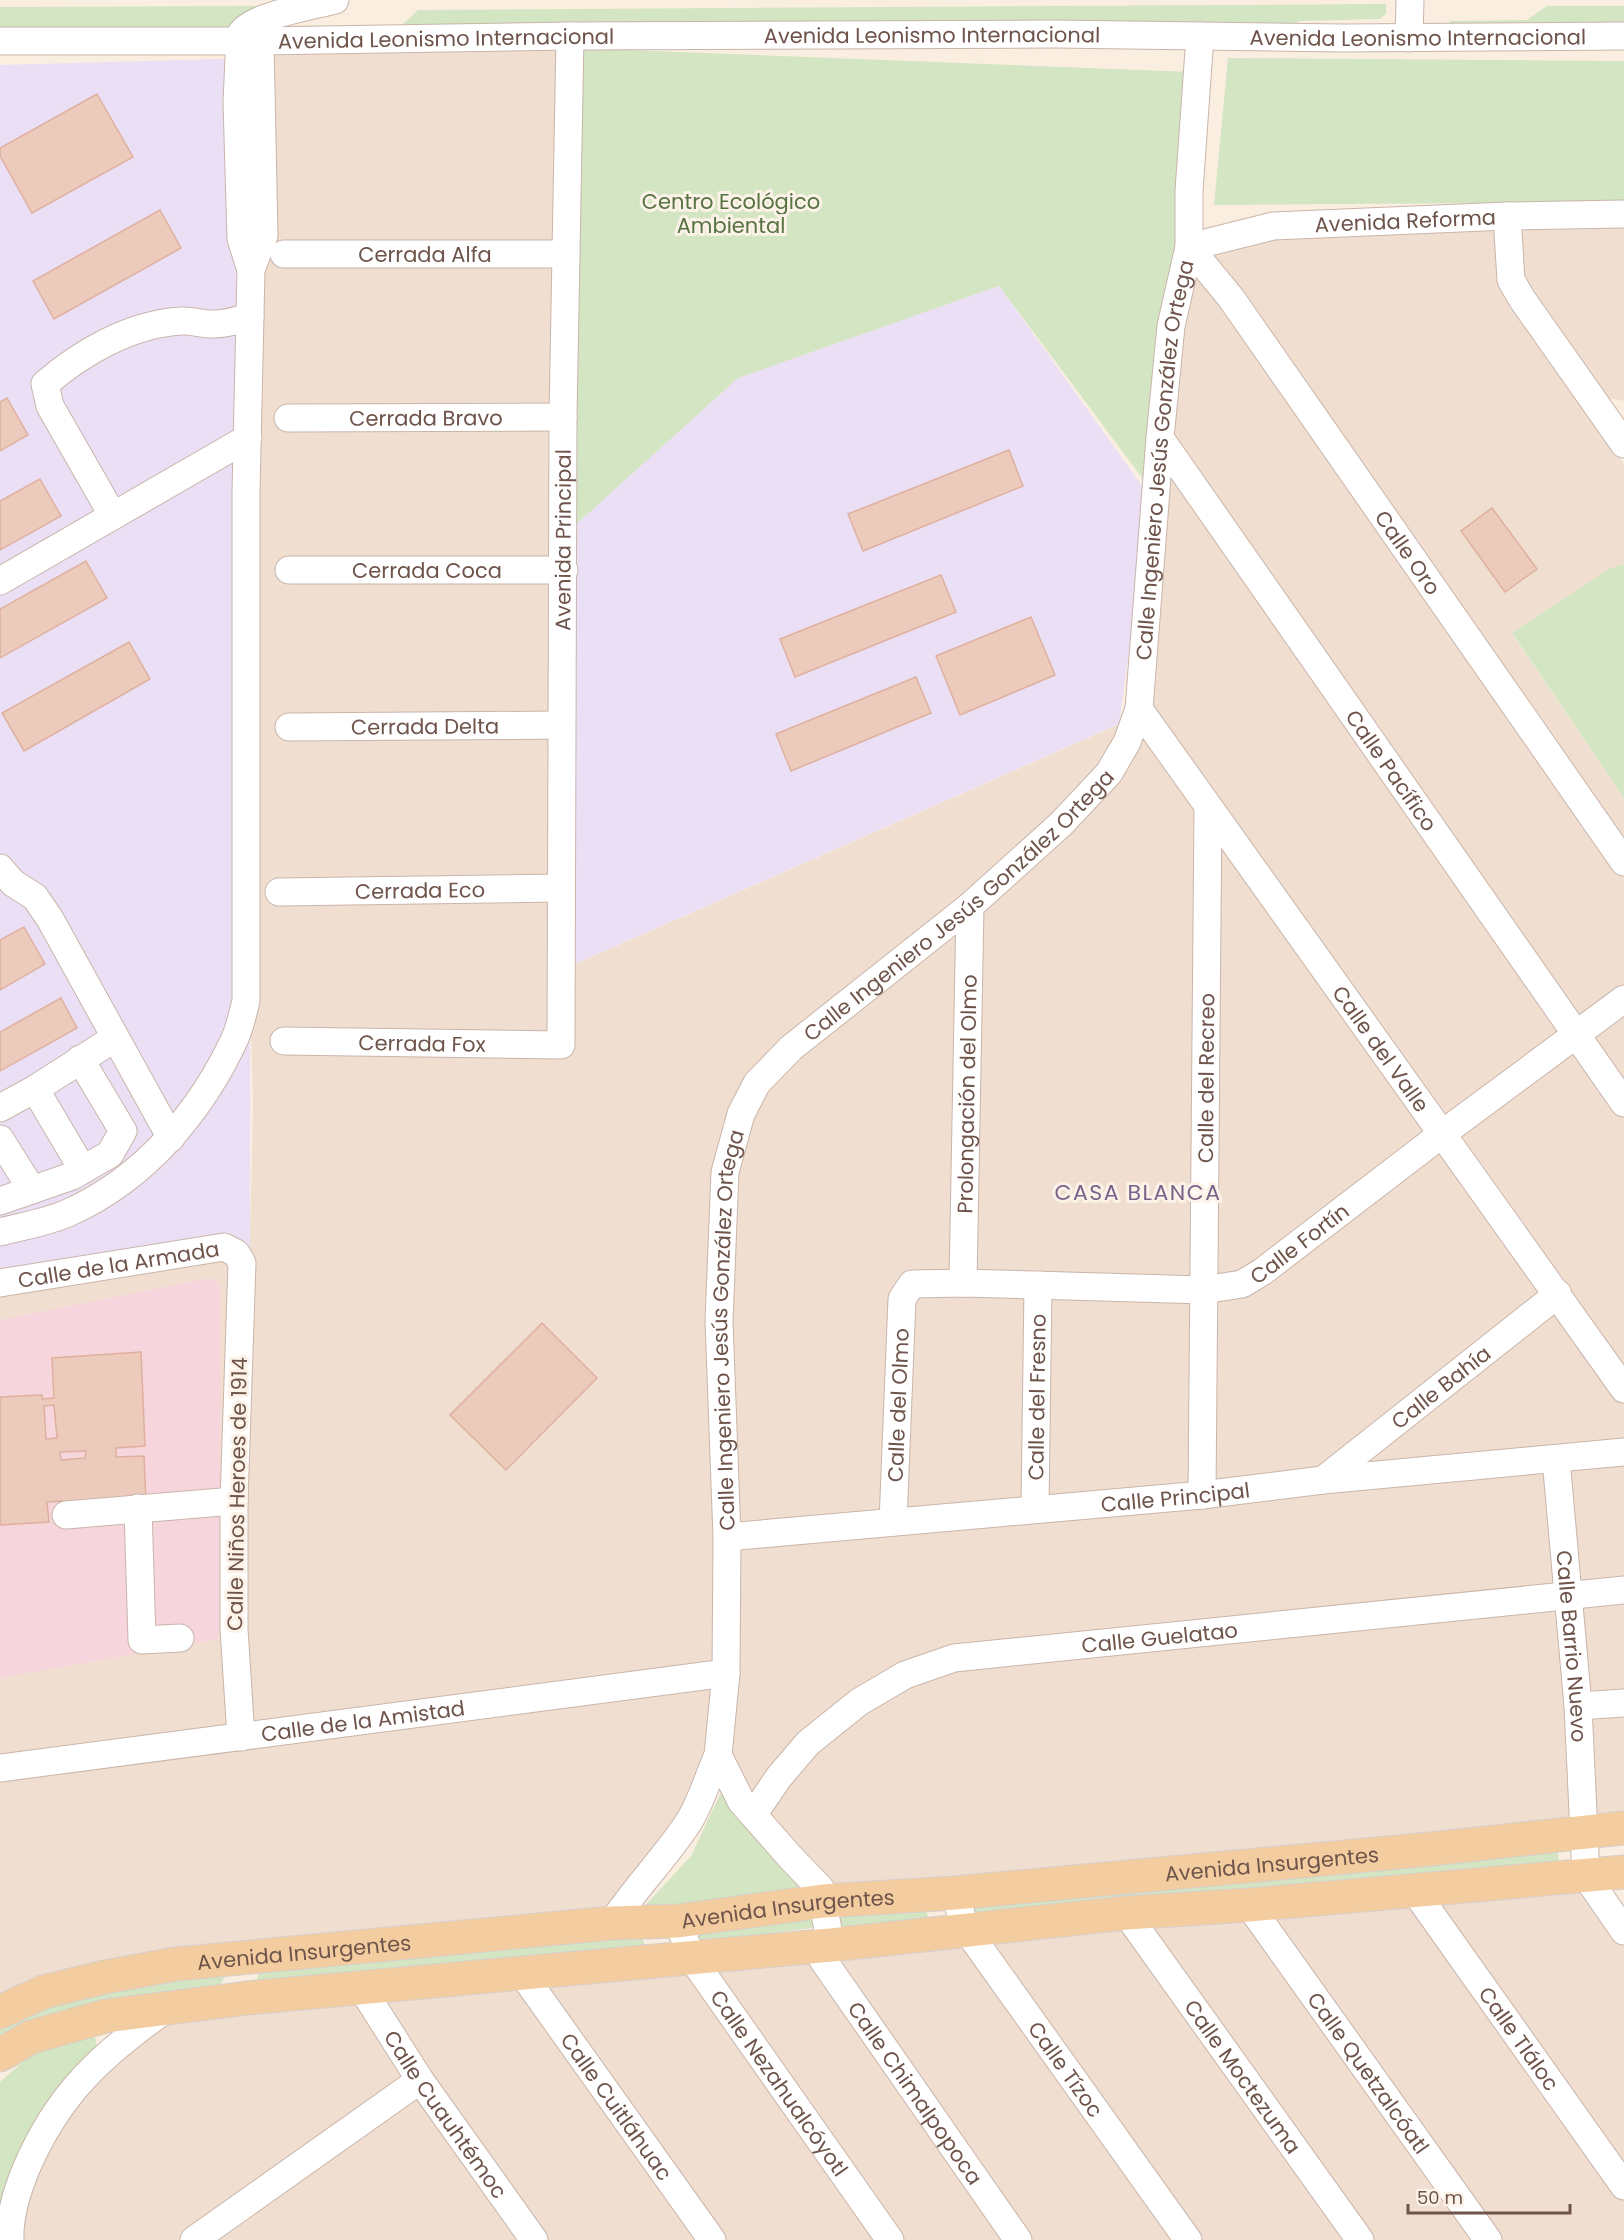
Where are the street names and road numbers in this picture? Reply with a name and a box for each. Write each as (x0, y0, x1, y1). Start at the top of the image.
street label: Avenida Leonismo Internacional (764, 19, 1100, 50)
street label: Avenida Leonismo Internacional (278, 21, 614, 55)
street label: Avenida Leonismo Internacional (1249, 22, 1586, 53)
street label: Avenida Reforma (1314, 202, 1497, 239)
street label: Cerrada Alfa (358, 240, 492, 269)
street label: Calle Ingeniero Jesús González Ortega (1128, 257, 1200, 661)
street label: Cerrada Bravo (349, 403, 503, 432)
street label: Avenida Principal (548, 449, 577, 631)
street label: Calle Oro (1369, 504, 1448, 600)
street label: Cerrada Coca (352, 556, 502, 585)
street label: Calle Pacífico (1339, 704, 1444, 837)
street label: Cerrada Delta (351, 711, 499, 741)
street label: Calle Ingeniero Jesús González Ortega (797, 762, 1120, 1048)
street label: Cerrada Eco (355, 875, 485, 905)
street label: Prolongación del Olmo (950, 974, 983, 1214)
street label: Calle del Valle (1326, 979, 1436, 1118)
street label: Calle del Recreo (1190, 993, 1221, 1163)
street label: Cerrada Fox (358, 1028, 486, 1058)
street label: Calle Ingeniero Jesús González Ortega (704, 1126, 751, 1531)
street label: Calle Fortín (1244, 1196, 1355, 1291)
street label: Calle de la Armada (16, 1233, 221, 1294)
street label: Calle del Fresno (1021, 1313, 1052, 1481)
street label: Calle del Olmo (880, 1327, 915, 1483)
street label: Calle Bahía (1385, 1339, 1496, 1435)
street label: Calle Niños Heroes de 1914 (220, 1357, 254, 1631)
street label: Calle Principal (1099, 1475, 1251, 1518)
street label: Calle Barrio Nuevo (1550, 1549, 1594, 1743)
street label: Calle Guelatao (1080, 1615, 1239, 1659)
street label: Calle de la Amistad (259, 1693, 467, 1748)
street label: Avenida Insurgentes (1163, 1839, 1380, 1888)
street label: Avenida Insurgentes (679, 1882, 895, 1935)
street label: Avenida Insurgentes (196, 1927, 412, 1976)
street label: Calle Tláloc (1472, 1980, 1566, 2096)
street label: Calle Nezahualcóyotl (704, 1984, 855, 2182)
street label: Calle Quetzalcóatl (1301, 1986, 1436, 2159)
street label: Calle Moctezuma (1178, 1994, 1308, 2159)
street label: Calle Chimalpopoca (841, 1995, 990, 2190)
street label: Calle Tízoc (1022, 2015, 1110, 2123)
street label: Calle Cuauhtémoc (377, 2025, 514, 2204)
street label: Calle Cuitláhuac (554, 2027, 679, 2186)

